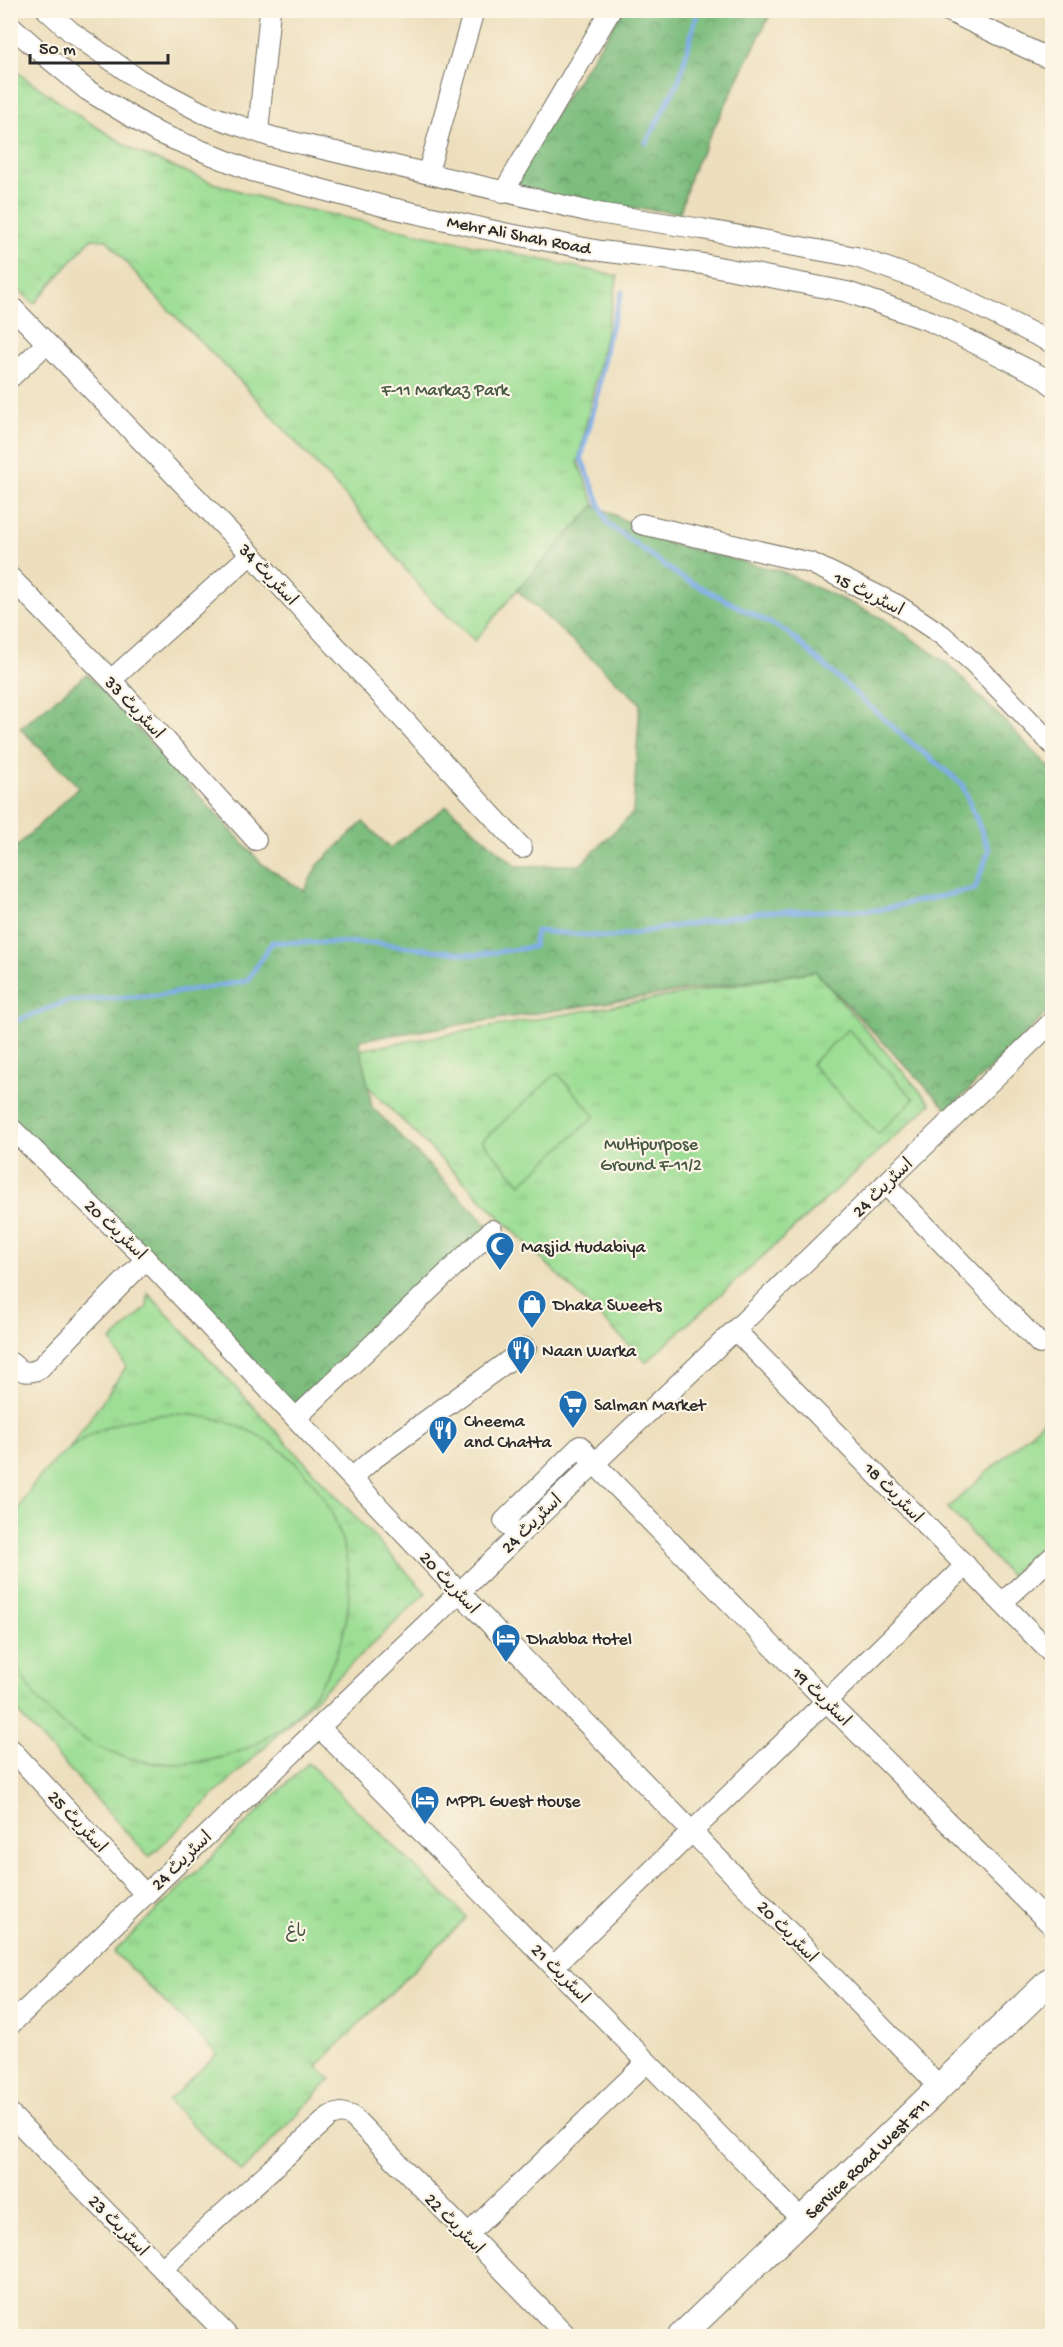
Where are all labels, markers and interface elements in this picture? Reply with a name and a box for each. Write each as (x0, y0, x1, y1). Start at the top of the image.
scale bar (30, 27, 168, 65)
text: 50 m (39, 40, 76, 61)
street label: Mehr Ali Shah Road (445, 212, 594, 261)
park label: F-11 Markaz Park (380, 381, 511, 402)
street label: اسٹریٹ 34 (233, 540, 301, 611)
street label: اسٹریٹ 15 (828, 568, 906, 622)
street label: اسٹریٹ 33 (98, 672, 167, 744)
park label: Multipurpose Ground F-11/2 (600, 1135, 702, 1177)
street label: اسٹریٹ 24 (849, 1155, 919, 1223)
street label: اسٹریٹ 20 (79, 1196, 150, 1266)
mosque icon: Masjid Hudabiya (484, 1230, 516, 1272)
place label: Masjid Hudabiya (521, 1238, 647, 1259)
shop icon: Dhaka Sweets (516, 1288, 548, 1330)
place label: Dhaka Sweets (552, 1296, 663, 1317)
restaurant icon: Naan Warka (505, 1334, 537, 1376)
place label: Naan Warka (542, 1342, 637, 1363)
supermarket icon: Salman Market (557, 1388, 589, 1430)
place label: Salman Market (594, 1396, 707, 1417)
place label: Cheema and Chatta (464, 1412, 552, 1454)
restaurant icon: Cheema and Chatta (427, 1414, 459, 1456)
street label: اسٹریٹ 18 (857, 1458, 926, 1528)
street label: اسٹریٹ 24 (498, 1491, 568, 1559)
street label: اسٹریٹ 20 (414, 1548, 483, 1619)
hotel icon: Dhabba Hotel (490, 1622, 522, 1664)
place label: Dhabba Hotel (526, 1630, 632, 1651)
street label: اسٹریٹ 19 (785, 1663, 854, 1732)
hotel icon: MPPL Guest House (409, 1784, 441, 1826)
street label: اسٹریٹ 25 (42, 1787, 110, 1858)
place label: MPPL Guest House (446, 1792, 581, 1813)
street label: اسٹریٹ 24 (148, 1828, 218, 1896)
street label: اسٹریٹ 20 (751, 1897, 821, 1968)
park label: باغ (286, 1921, 306, 1943)
street label: اسٹریٹ 21 (526, 1940, 593, 2009)
street label: Service Road West F11 (802, 2095, 936, 2225)
street label: اسٹریٹ 22 (419, 2190, 487, 2260)
street label: اسٹریٹ 23 (83, 2192, 152, 2262)

